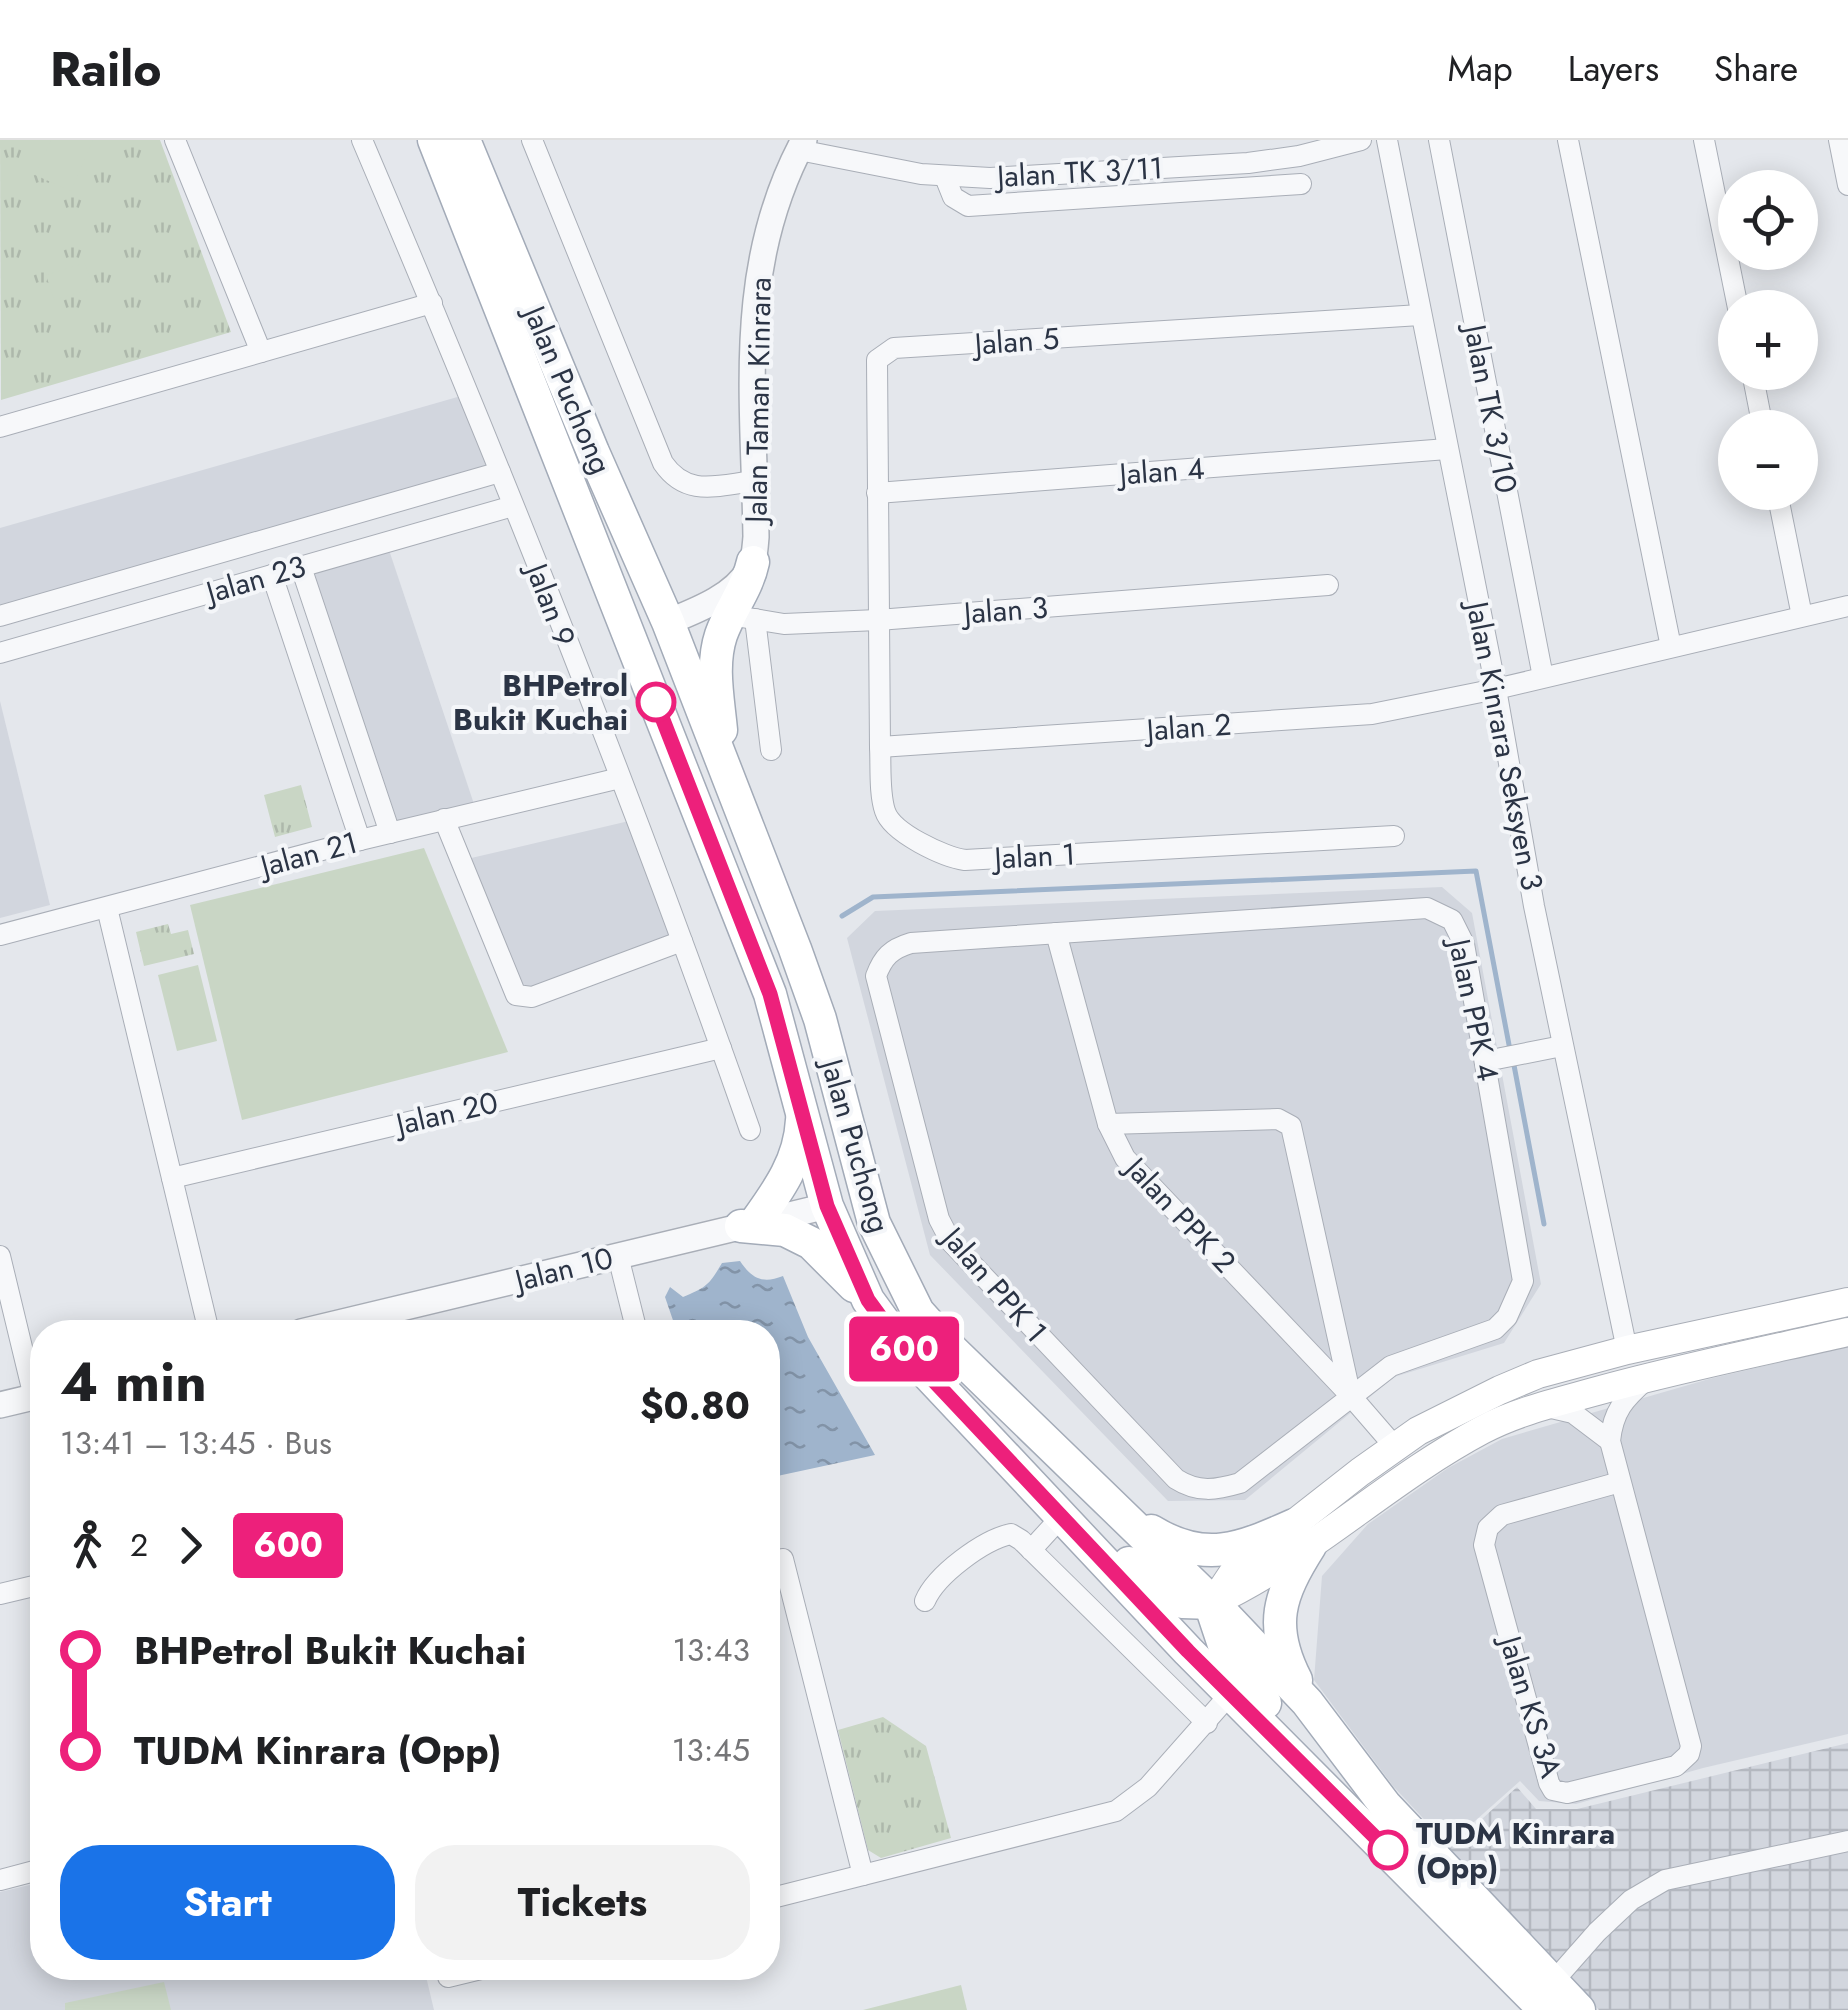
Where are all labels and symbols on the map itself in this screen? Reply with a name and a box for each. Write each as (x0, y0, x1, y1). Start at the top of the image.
street label: Jalan TK 3/11 (992, 146, 1164, 198)
street label: Jalan Taman Kinrara (734, 277, 782, 527)
street label: Jalan Puchong (512, 296, 623, 481)
street label: Jalan 5 (969, 317, 1061, 366)
street label: Jalan TK 3/10 (1453, 317, 1528, 497)
street label: Jalan 4 (1114, 447, 1206, 496)
street label: Jalan 23 (198, 544, 311, 615)
street label: Jalan 9 (514, 554, 586, 652)
street label: Jalan 3 (959, 586, 1049, 635)
street label: Jalan Kinrara Seksyen 3 (1455, 594, 1554, 894)
place label: BHPetrol Bukit Kuchai (453, 664, 628, 741)
marker: BHPetrol Bukit Kuchai (637, 683, 675, 721)
street label: Jalan 2 (1141, 703, 1233, 752)
street label: Jalan 21 (252, 821, 362, 889)
street label: Jalan 1 (989, 832, 1077, 880)
street label: Jalan PPK 4 (1437, 931, 1510, 1085)
street label: Jalan Puchong (810, 1050, 901, 1238)
street label: Jalan 20 (388, 1080, 502, 1146)
street label: Jalan PPK 2 (1114, 1145, 1246, 1282)
street label: Jalan PPK 1 (930, 1215, 1057, 1352)
street label: Jalan 10 (507, 1236, 617, 1303)
line badge: 600 (846, 1316, 962, 1382)
street label: Jalan KS 3A (1488, 1627, 1573, 1783)
place label: TUDM Kinrara (Opp) (1416, 1812, 1615, 1889)
marker: TUDM Kinrara (Opp) (1369, 1831, 1407, 1869)

